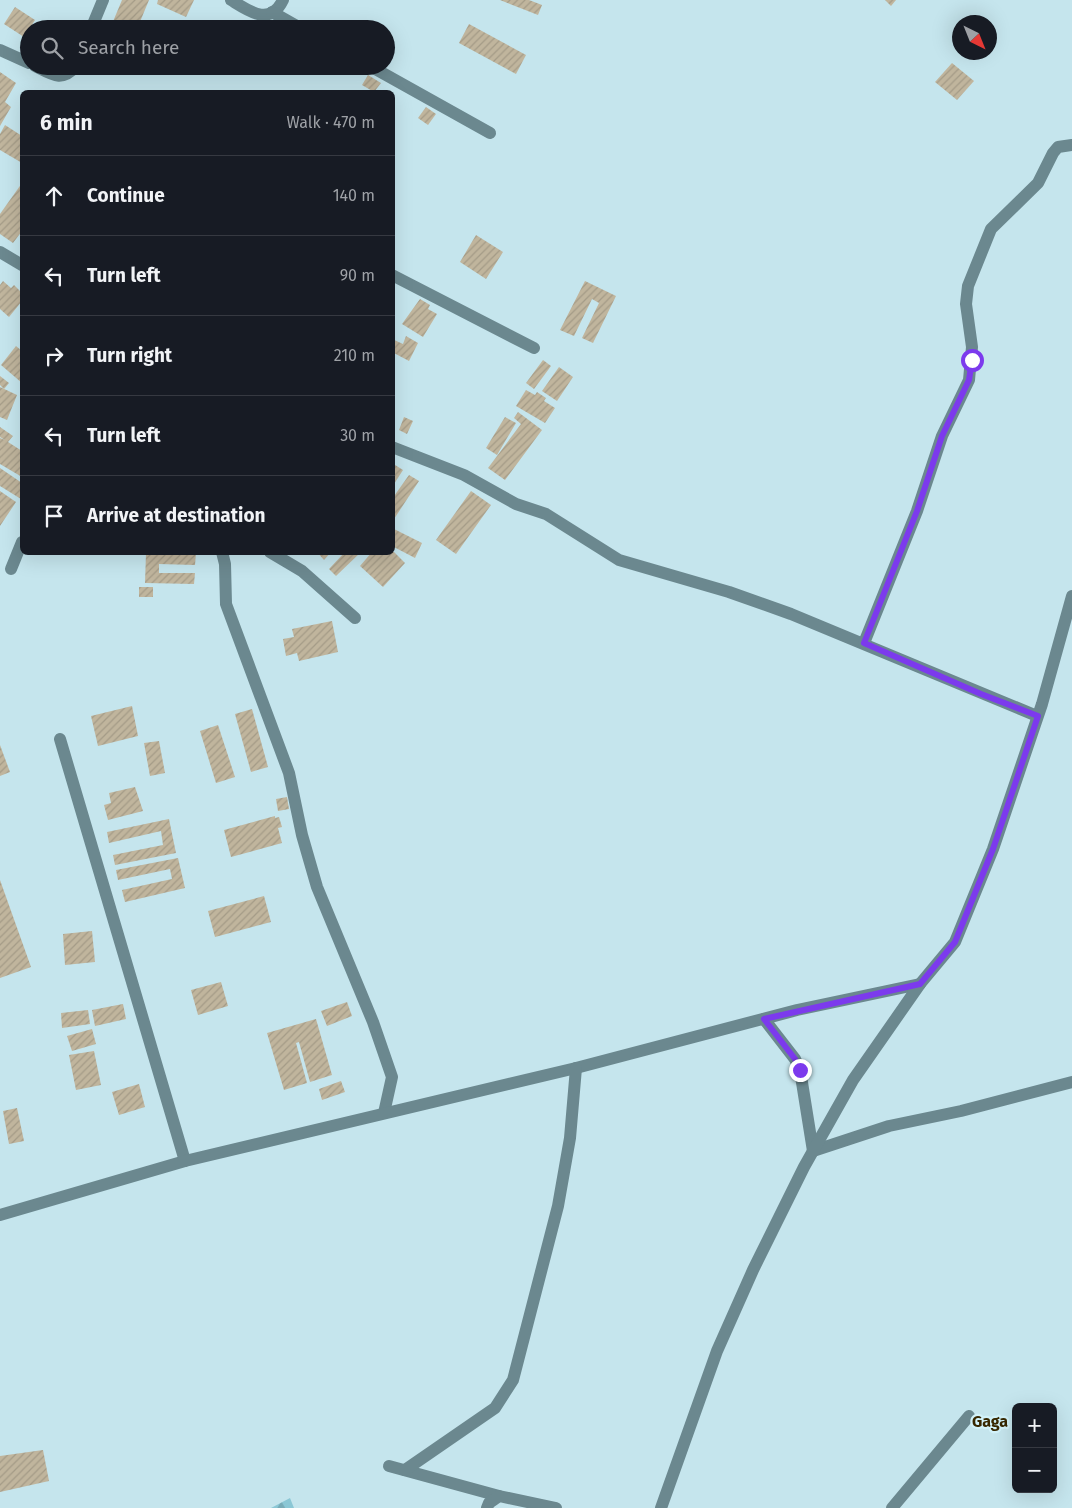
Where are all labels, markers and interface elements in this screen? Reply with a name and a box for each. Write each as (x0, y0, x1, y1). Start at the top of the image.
north arrow (952, 15, 997, 60)
search box (20, 20, 395, 75)
icon: search (38, 34, 66, 62)
text: Search here (78, 36, 179, 59)
text: 6 min (40, 110, 93, 136)
text: Walk · 470 m (287, 113, 375, 132)
icon: ahead (40, 182, 68, 210)
text: Continue (87, 184, 165, 207)
text: 140 m (333, 186, 375, 205)
icon: left (40, 262, 68, 290)
text: Turn left (87, 264, 161, 287)
text: 90 m (340, 266, 375, 285)
icon: right (40, 342, 68, 370)
text: Turn right (87, 344, 172, 367)
text: 210 m (334, 346, 375, 365)
route start (961, 349, 984, 372)
icon: left (40, 422, 68, 450)
text: Turn left (87, 424, 161, 447)
text: 30 m (340, 426, 375, 445)
icon: arrive (40, 502, 68, 530)
text: Arrive at destination (87, 504, 266, 527)
route end (789, 1059, 812, 1082)
map controls (1012, 1403, 1057, 1493)
button: + (1012, 1403, 1057, 1448)
district label: Gaga (972, 1412, 1008, 1431)
button: − (1012, 1448, 1057, 1493)

